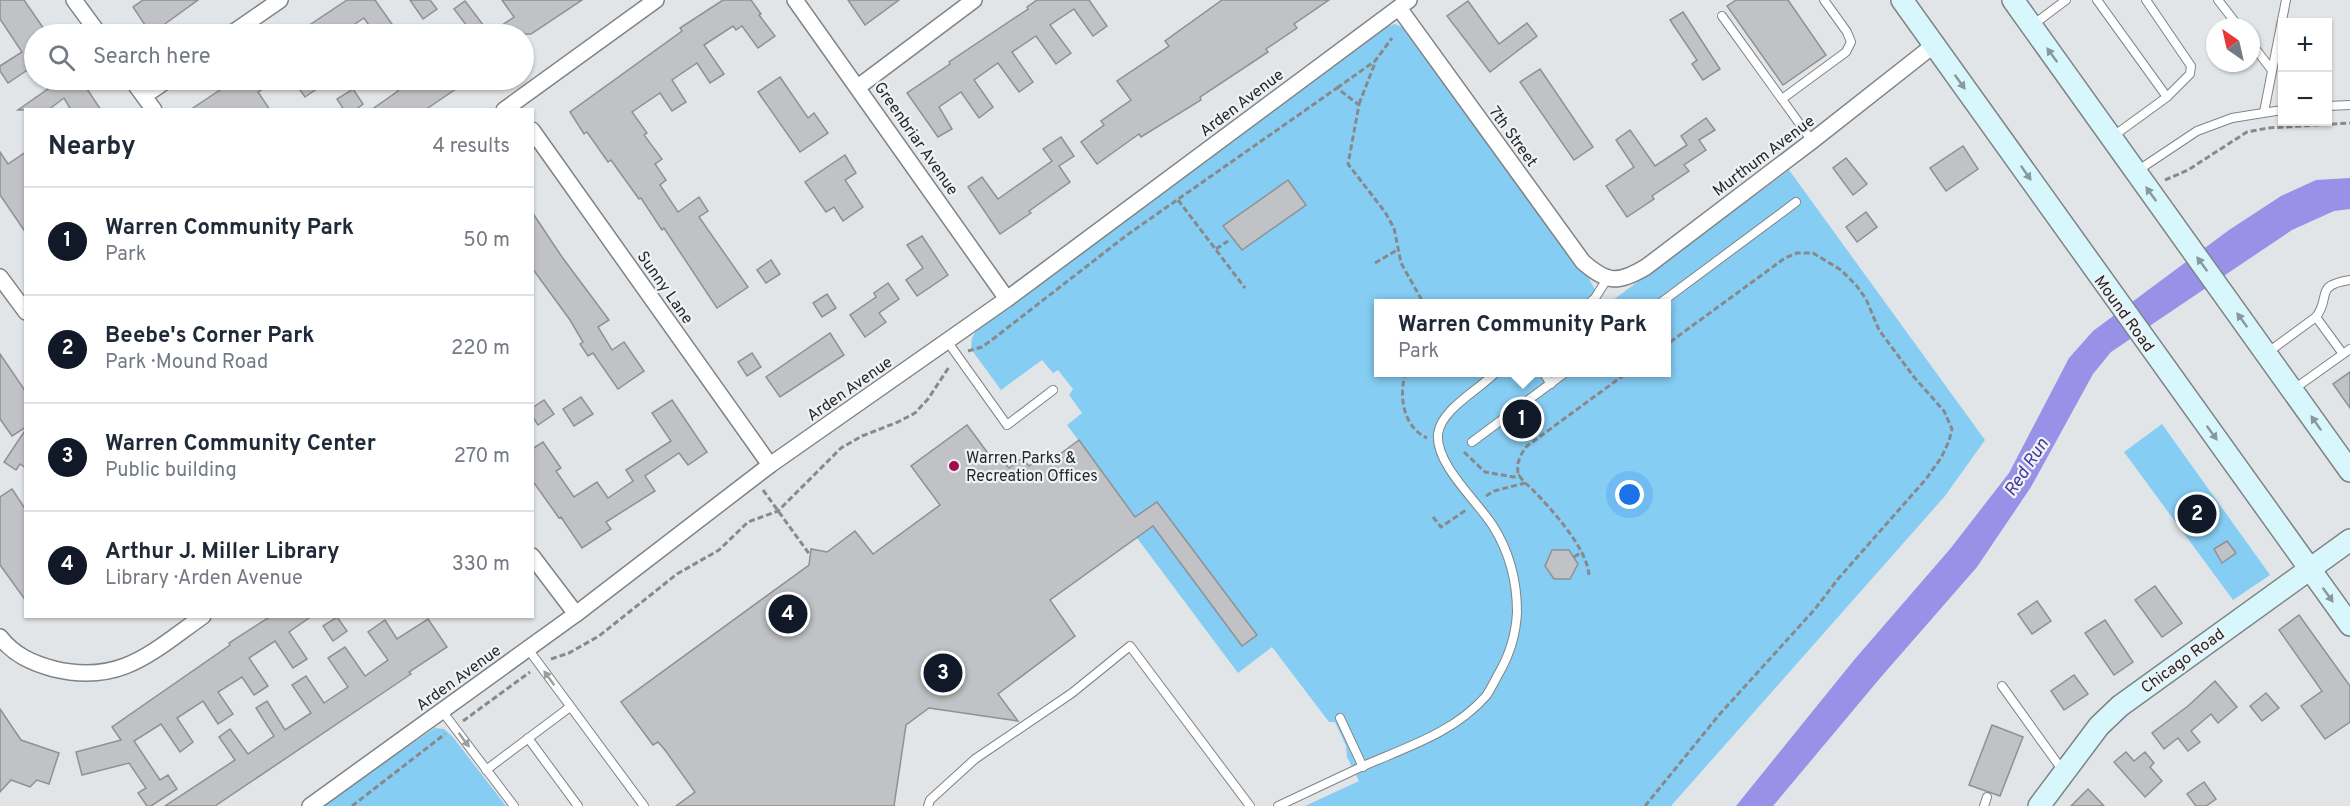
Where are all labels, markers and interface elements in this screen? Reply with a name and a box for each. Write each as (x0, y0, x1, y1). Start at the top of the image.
north arrow (2206, 18, 2260, 72)
map controls (2278, 18, 2332, 126)
button: + (2278, 18, 2332, 72)
search box (24, 24, 534, 90)
icon: search (45, 41, 78, 74)
text: Search here (93, 44, 211, 71)
one-way arrow (2046, 48, 2058, 64)
street label: Arden Avenue (1196, 65, 1288, 142)
button: − (2278, 72, 2332, 126)
one-way arrow (1954, 73, 1966, 89)
street label: Greenbriar Avenue (869, 78, 962, 200)
street label: 7th Street (1484, 103, 1541, 172)
street label: Murthum Avenue (1709, 112, 1819, 201)
text: Nearby (48, 131, 136, 164)
text: 4 results (433, 134, 510, 160)
one-way arrow (2020, 165, 2032, 181)
one-way arrow (2145, 186, 2157, 202)
text: Warren Community Park (105, 215, 354, 242)
text: 1 (64, 228, 72, 254)
text: 50 m (463, 228, 510, 254)
text: Park (105, 242, 146, 268)
street label: Sunny Lane (632, 248, 697, 329)
one-way arrow (2196, 257, 2208, 273)
street label: Mound Road (2089, 272, 2158, 356)
popup (1374, 299, 1671, 377)
text: Warren Community Park (1398, 312, 1647, 339)
one-way arrow (2236, 313, 2248, 329)
text: Beebe's Corner Park (105, 323, 315, 350)
text: 2 (61, 336, 74, 362)
text: 220 m (451, 336, 510, 362)
text: Park (1398, 339, 1439, 365)
text: Park · Mound Road (105, 350, 268, 376)
street label: Arden Avenue (803, 353, 897, 427)
pin: 1 (1502, 396, 1541, 442)
one-way arrow (2311, 415, 2322, 431)
one-way arrow (2206, 425, 2218, 441)
text: Warren Community Center (105, 431, 376, 458)
water label: Red Run (2000, 434, 2055, 501)
text: 3 (62, 444, 74, 470)
text: 270 m (454, 444, 510, 470)
place label: Warren Parks & Recreation Offices (966, 449, 1098, 487)
text: Public building (105, 458, 237, 484)
marker: Warren Parks & Recreation Offices (947, 459, 961, 473)
your location (1615, 480, 1644, 509)
pin: 2 (2178, 492, 2216, 536)
text: Arthur J. Miller Library (105, 539, 339, 566)
text: 4 (61, 552, 74, 578)
text: 330 m (452, 552, 510, 578)
text: Library · Arden Avenue (105, 566, 303, 592)
one-way arrow (2321, 587, 2333, 602)
pin: 4 (768, 592, 808, 636)
street label: Chicago Road (2137, 625, 2229, 699)
street label: Arden Avenue (413, 641, 506, 716)
pin: 3 (924, 650, 962, 696)
one-way arrow (543, 670, 555, 686)
one-way arrow (458, 732, 470, 748)

